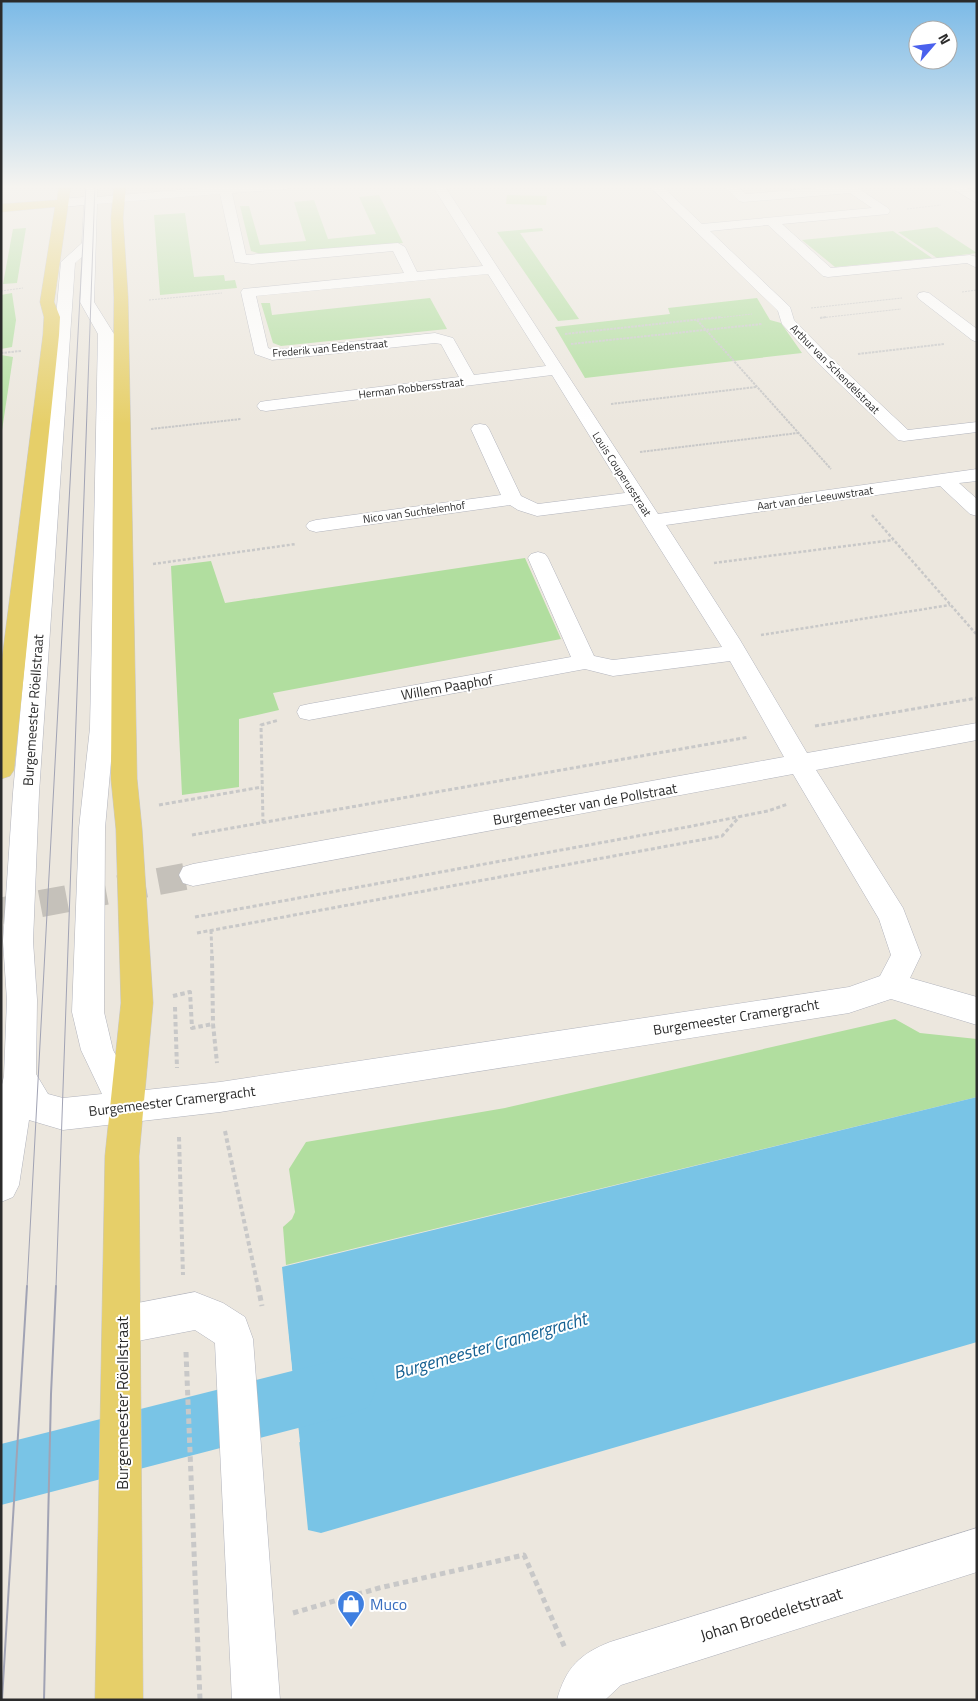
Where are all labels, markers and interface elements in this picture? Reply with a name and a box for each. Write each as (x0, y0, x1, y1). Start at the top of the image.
north arrow (908, 20, 958, 70)
text: N (933, 29, 956, 48)
street label: Arthur van Schendelstraat (787, 321, 884, 418)
street label: Frederik van Eedenstraat (272, 335, 388, 361)
street label: Herman Robbersstraat (357, 374, 465, 402)
street label: Louis Couperusstraat (589, 429, 656, 520)
street label: Aart van der Leeuwstraat (756, 482, 874, 514)
street label: Nico van Suchtelenhof (362, 497, 467, 527)
street label: Burgemeester Röellstraat (17, 633, 48, 787)
street label: Willem Paaphof (399, 668, 495, 705)
street label: Burgemeester van de Pollstraat (491, 777, 679, 830)
street label: Burgemeester Cramergracht (651, 993, 821, 1040)
street label: Burgemeester Cramergracht (87, 1080, 257, 1121)
water label: Burgemeester Cramergracht (390, 1304, 592, 1386)
street label: Burgemeester Röellstraat (110, 1316, 134, 1490)
street label: Johan Broedeletstraat (697, 1581, 845, 1647)
shop icon: Muco (336, 1589, 366, 1628)
place label: Muco (370, 1592, 407, 1616)

